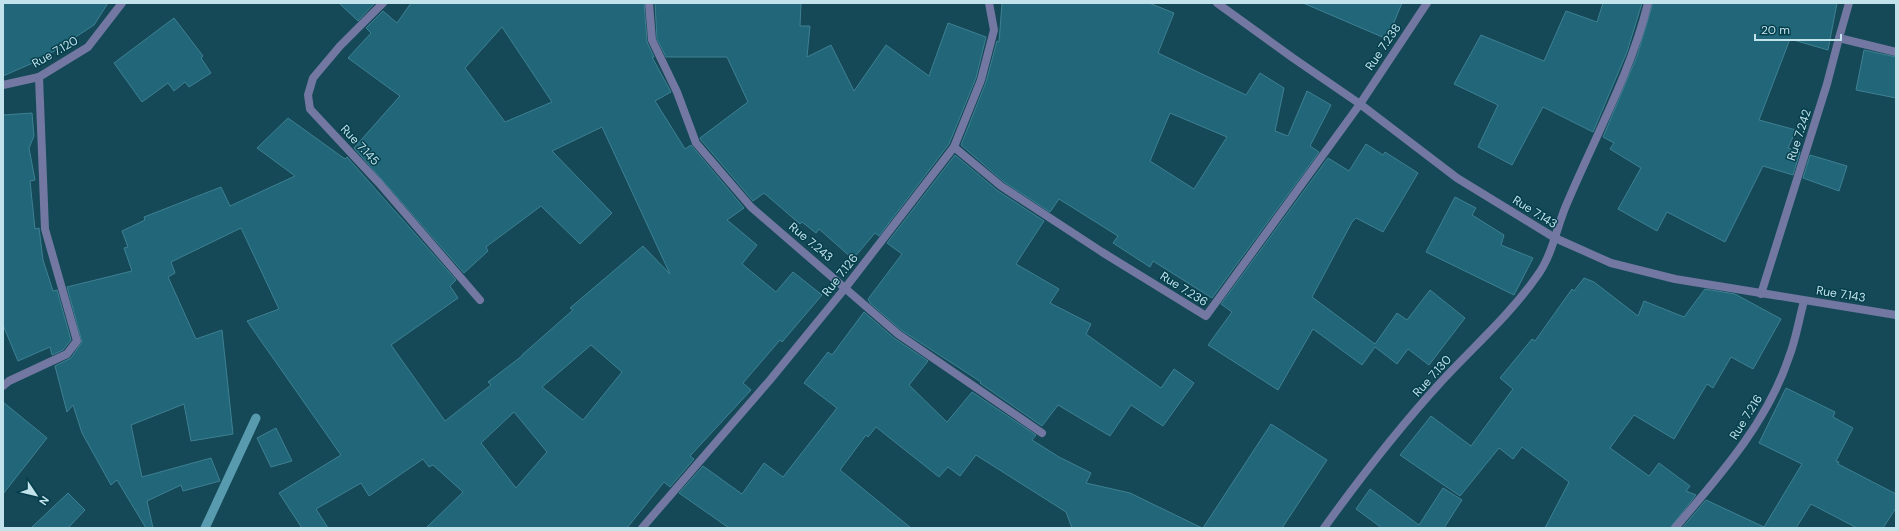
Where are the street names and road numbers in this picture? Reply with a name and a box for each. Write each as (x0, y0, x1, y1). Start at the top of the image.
street label: Rue 7.238 (1361, 20, 1405, 74)
street label: Rue 7.120 (29, 32, 81, 72)
street label: Rue 7.242 (1783, 107, 1815, 163)
street label: Rue 7.145 (337, 121, 383, 169)
street label: Rue 7.143 (1510, 192, 1560, 232)
street label: Rue 7.243 (785, 219, 837, 265)
street label: Rue 7.126 (818, 250, 862, 300)
street label: Rue 7.236 (1157, 268, 1211, 310)
street label: Rue 7.143 (1815, 282, 1867, 306)
street label: Rue 7.130 (1409, 352, 1455, 400)
street label: Rue 7.216 (1726, 391, 1766, 443)

